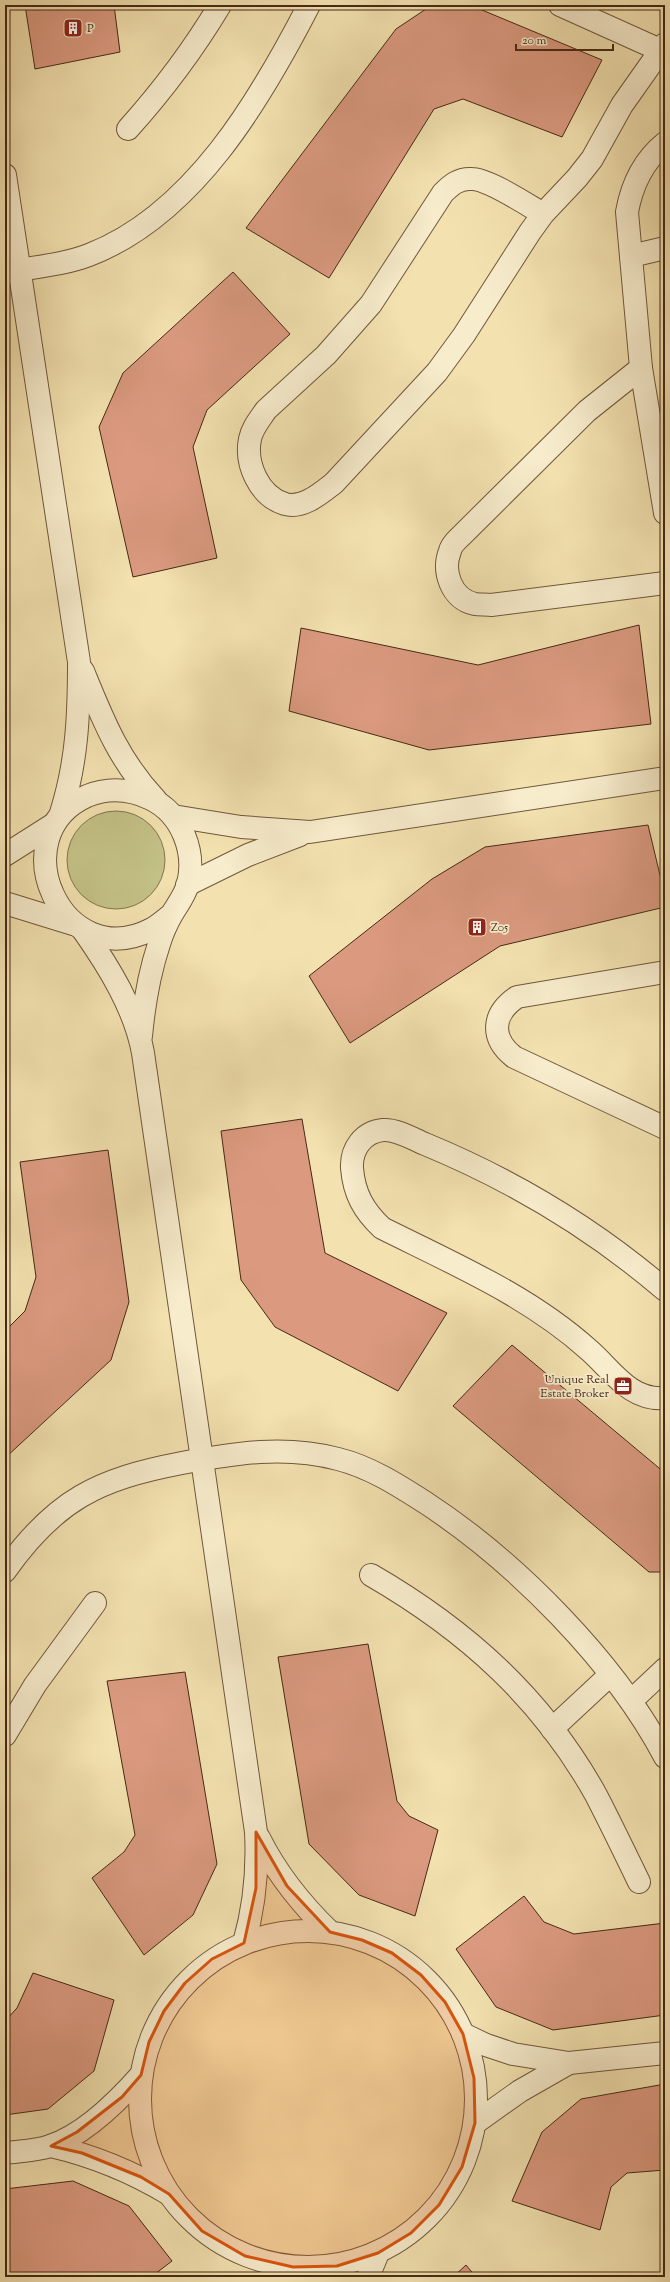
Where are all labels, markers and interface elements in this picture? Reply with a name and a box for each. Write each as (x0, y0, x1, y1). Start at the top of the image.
building icon: P (62, 17, 84, 39)
place label: P (87, 20, 94, 38)
scale bar (516, 26, 613, 52)
text: 20 m (522, 32, 547, 50)
building icon: Z05 (466, 916, 488, 938)
place label: Z05 (491, 919, 508, 937)
place label: Unique Real Estate Broker (540, 1371, 610, 1403)
office icon: Unique Real Estate Broker (612, 1375, 634, 1397)

